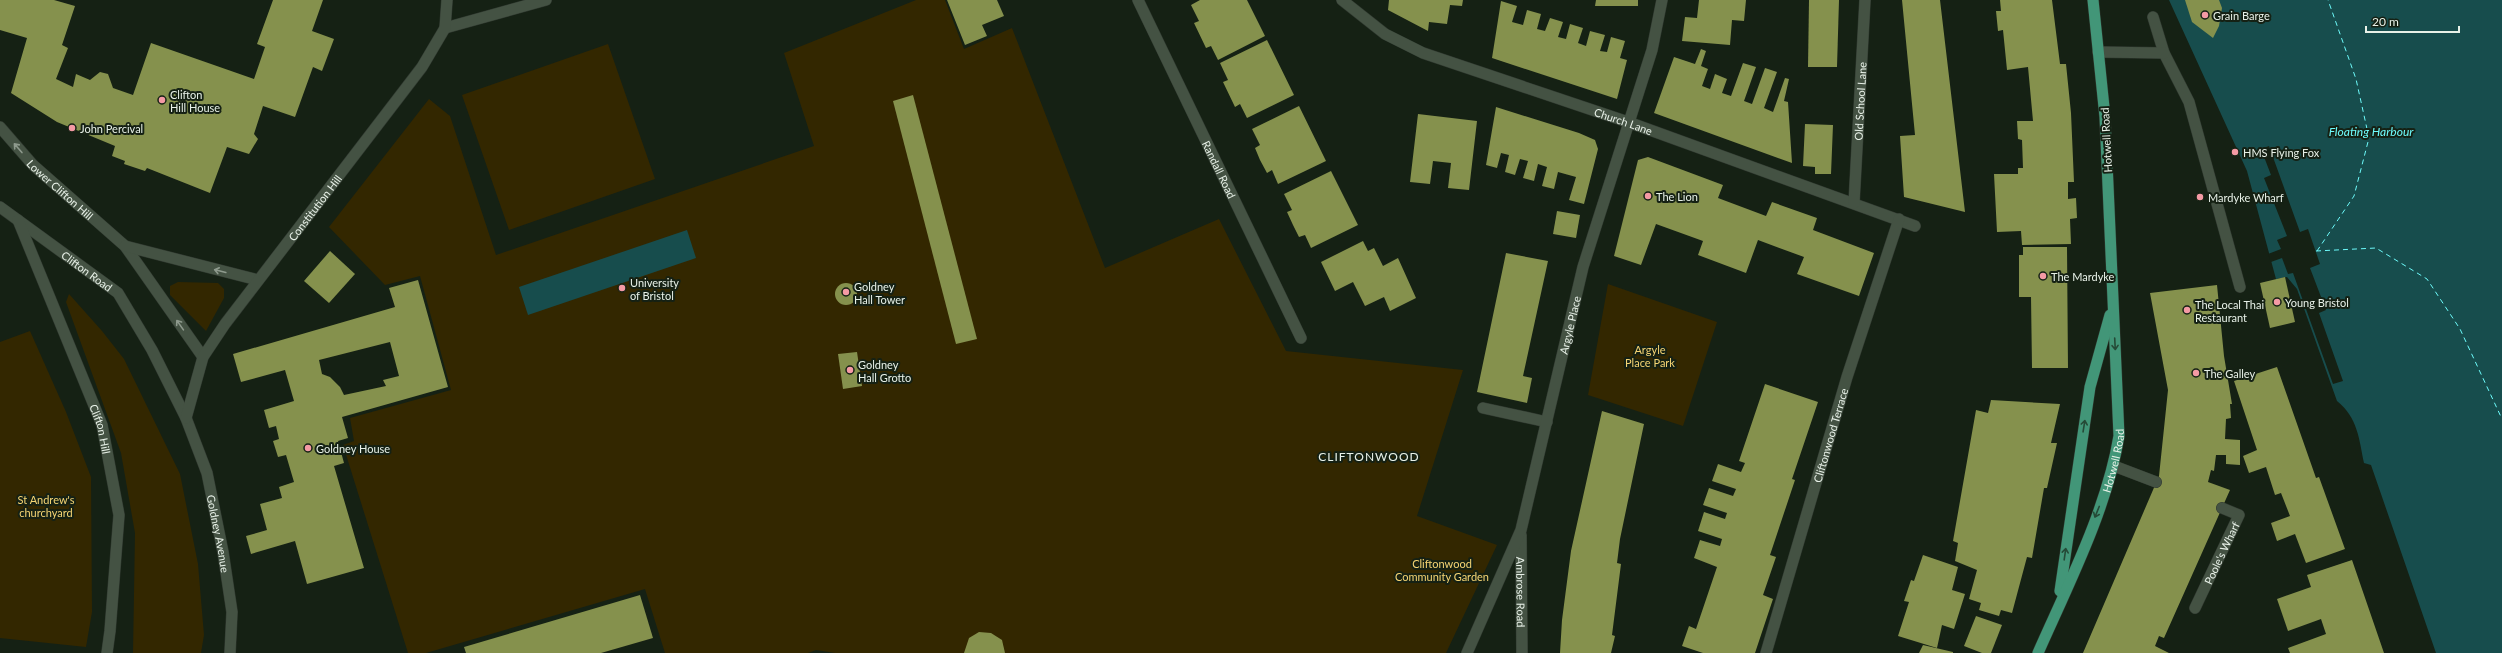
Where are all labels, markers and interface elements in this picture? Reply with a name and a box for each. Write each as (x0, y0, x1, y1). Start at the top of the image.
scale bar (2366, 8, 2459, 34)
place label: Grain Barge (2213, 9, 2270, 22)
marker: Grain Barge (2200, 10, 2210, 20)
text: 20 m (2372, 14, 2399, 29)
street label: Old School Lane (1851, 61, 1868, 141)
place label: Clifton Hill House (170, 88, 220, 114)
marker: Clifton Hill House (157, 95, 167, 105)
street label: Church Lane (1593, 105, 1655, 137)
street label: Hotwell Road (2098, 107, 2114, 173)
place label: John Percival (80, 122, 143, 135)
marker: John Percival (67, 123, 77, 133)
water label: Floating Harbour (2329, 124, 2414, 139)
street label: Randall Road (1200, 138, 1239, 200)
one-way arrow (14, 143, 23, 153)
place label: HMS Flying Fox (2243, 146, 2320, 159)
marker: HMS Flying Fox (2230, 147, 2240, 157)
street label: Lower Clifton Hill (25, 157, 96, 222)
street label: Constitution Hill (285, 172, 344, 243)
place label: The Lion (1656, 190, 1698, 203)
marker: The Lion (1643, 191, 1653, 201)
place label: Mardyke Wharf (2208, 191, 2284, 204)
marker: Mardyke Wharf (2195, 192, 2205, 202)
street label: Clifton Road (59, 248, 115, 293)
one-way arrow (214, 266, 227, 274)
place label: The Mardyke (2051, 270, 2115, 283)
marker: The Mardyke (2038, 271, 2048, 281)
place label: University of Bristol (630, 276, 679, 302)
place label: Goldney Hall Tower (854, 280, 905, 306)
marker: University of Bristol (617, 283, 627, 293)
marker: Goldney Hall Tower (841, 287, 851, 297)
street label: Argyle Place (1556, 294, 1583, 355)
place label: Young Bristol (2285, 296, 2349, 309)
marker: Young Bristol (2272, 297, 2282, 307)
place label: The Local Thai Restaurant (2195, 298, 2264, 324)
marker: The Local Thai Restaurant (2182, 305, 2192, 315)
one-way arrow (176, 320, 184, 331)
one-way arrow (2111, 337, 2118, 350)
park label: Argyle Place Park (1625, 343, 1675, 369)
place label: Goldney Hall Grotto (858, 358, 911, 384)
marker: Goldney Hall Grotto (845, 365, 855, 375)
place label: The Galley (2204, 367, 2255, 380)
marker: The Galley (2191, 368, 2201, 378)
street label: Cliftonwood Terrace (1810, 386, 1850, 484)
street label: Clifton Hill (88, 402, 114, 455)
one-way arrow (2080, 419, 2088, 432)
street label: Hotwell Road (2099, 428, 2126, 494)
place label: Goldney House (316, 442, 390, 455)
marker: Goldney House (303, 443, 313, 453)
district label: CLIFTONWOOD (1318, 449, 1420, 464)
park label: St Andrew's churchyard (18, 493, 75, 519)
street label: Goldney Avenue (205, 493, 233, 574)
one-way arrow (2093, 506, 2101, 518)
street label: Poole's Wharf (2201, 519, 2241, 586)
one-way arrow (2061, 548, 2069, 561)
park label: Cliftonwood Community Garden (1395, 557, 1489, 583)
street label: Ambrose Road (1515, 557, 1528, 627)

